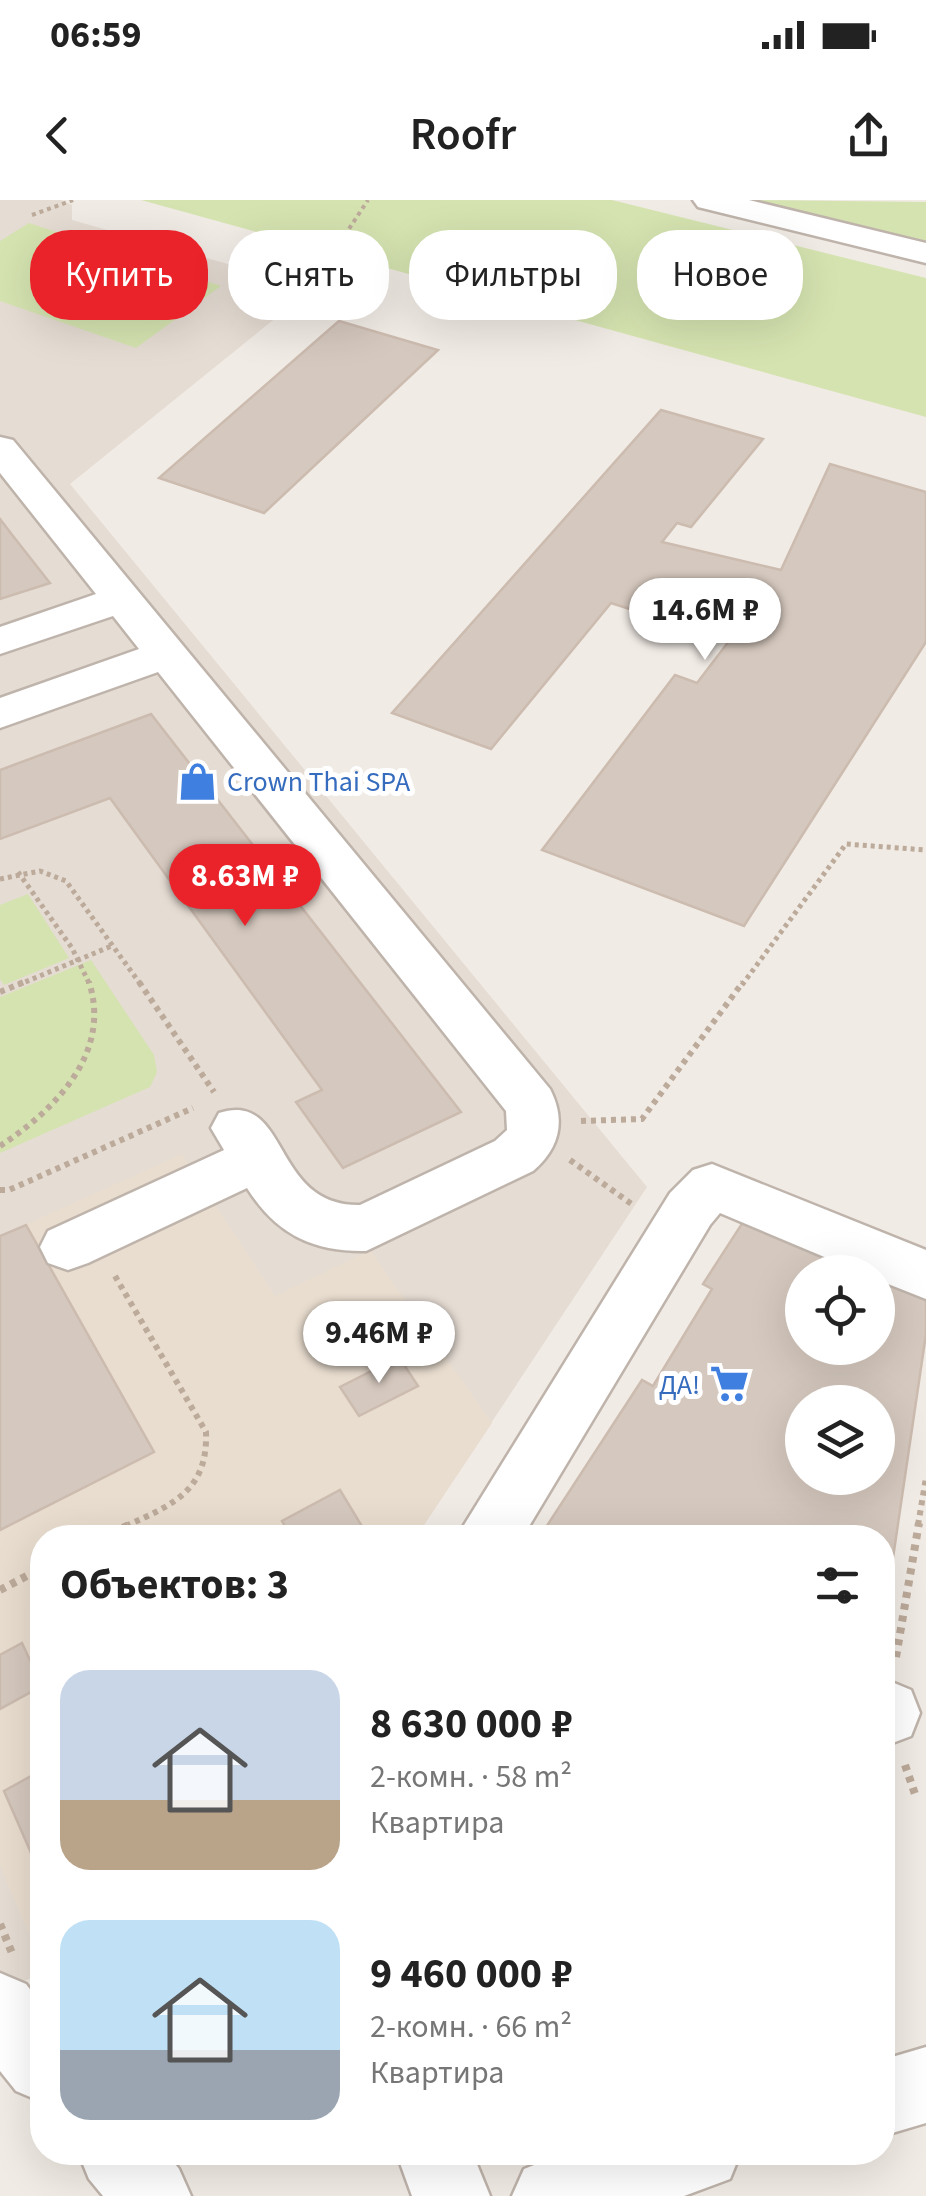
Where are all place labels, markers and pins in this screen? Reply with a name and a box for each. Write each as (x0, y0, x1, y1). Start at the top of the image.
pin: 14.6M ₽ (613, 578, 797, 663)
shop icon: Crown Thai SPA (176, 760, 218, 802)
place label: Crown Thai SPA (227, 762, 411, 802)
pin: 8.63M ₽ (153, 844, 337, 929)
pin: 9.46M ₽ (287, 1301, 471, 1386)
supermarket icon: ДА! (709, 1363, 751, 1405)
place label: ДА! (659, 1365, 700, 1405)

